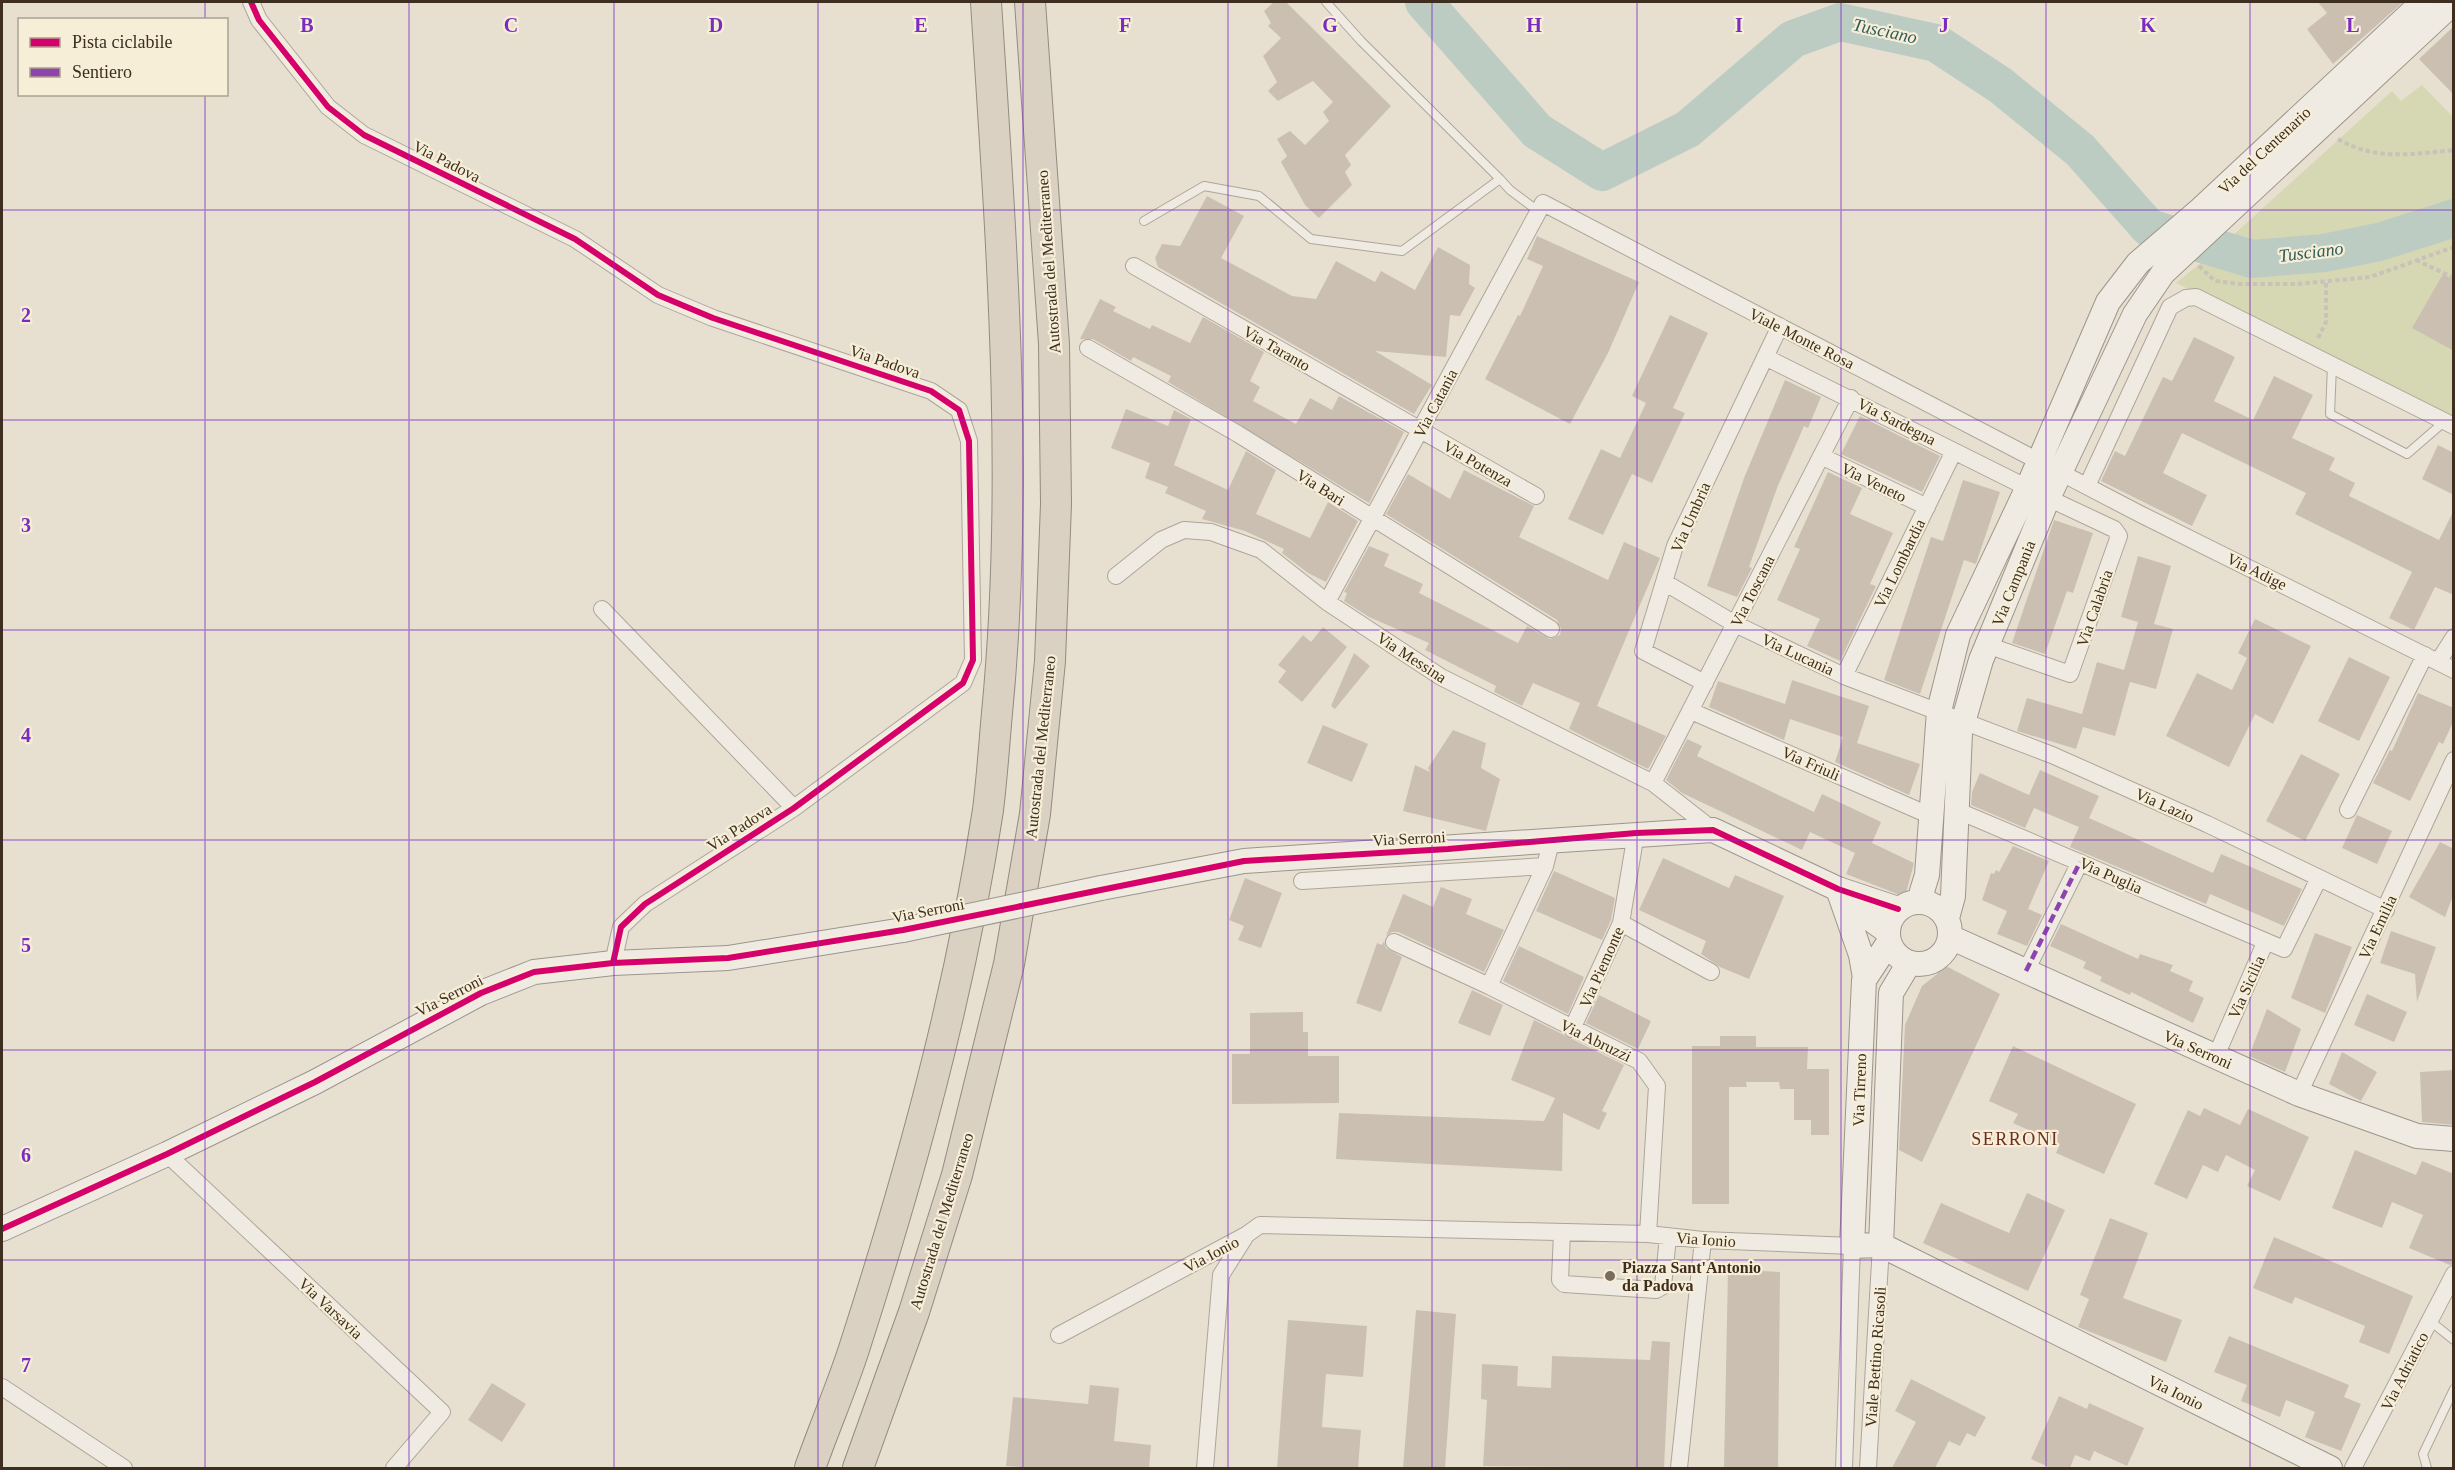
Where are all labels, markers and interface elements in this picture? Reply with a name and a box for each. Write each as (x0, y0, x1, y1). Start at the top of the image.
text: B (300, 14, 314, 36)
text: C (504, 14, 518, 36)
text: D (709, 14, 723, 36)
text: E (914, 14, 928, 36)
text: F (1119, 14, 1131, 36)
text: G (1322, 14, 1338, 36)
text: H (1526, 14, 1542, 36)
text: I (1735, 14, 1743, 36)
water label: Tusciano (1851, 14, 1919, 48)
text: J (1939, 14, 1949, 36)
text: K (2140, 14, 2156, 36)
text: L (2346, 14, 2360, 36)
legend (18, 18, 228, 96)
text: Pista ciclabile (72, 32, 172, 52)
text: Sentiero (72, 62, 132, 82)
street label: Via del Centenario (2215, 103, 2314, 197)
street label: Via Padova (410, 137, 483, 186)
street label: Autostrada del Mediterraneo (1034, 170, 1063, 354)
water label: Tusciano (2278, 238, 2344, 266)
text: 2 (21, 304, 31, 326)
street label: Viale Monte Rosa (1746, 305, 1857, 372)
street label: Via Taranto (1240, 322, 1313, 374)
street label: Via Padova (847, 342, 922, 381)
street label: Via Catania (1410, 366, 1461, 440)
street label: Via Sardegna (1854, 394, 1939, 449)
street label: Via Potenza (1440, 437, 1515, 490)
street label: Via Veneto (1838, 459, 1909, 505)
street label: Via Bari (1293, 466, 1348, 509)
street label: Via Umbria (1667, 479, 1713, 555)
text: 3 (21, 514, 31, 536)
street label: Via Lombardia (1871, 516, 1928, 610)
street label: Via Campania (1989, 538, 2039, 629)
street label: Via Adige (2224, 550, 2289, 594)
street label: Via Toscana (1727, 553, 1778, 630)
street label: Via Calabria (2073, 567, 2116, 649)
street label: Via Messina (1374, 629, 1450, 686)
street label: Via Lucania (1759, 630, 1837, 679)
street label: Autostrada del Mediterraneo (1022, 655, 1059, 839)
text: 4 (21, 724, 31, 746)
street label: Via Friuli (1779, 743, 1843, 784)
street label: Via Lazio (2133, 785, 2197, 826)
street label: Via Padova (704, 800, 775, 854)
street label: Via Serroni (1372, 828, 1447, 849)
street label: Via Puglia (2076, 854, 2145, 898)
street label: Via Emilia (2355, 892, 2400, 962)
street label: Via Serroni (891, 895, 966, 926)
street label: Via Piemonte (1576, 924, 1627, 1010)
text: 5 (21, 934, 31, 956)
street label: Via Sicilia (2225, 953, 2268, 1021)
street label: Via Serroni (413, 971, 486, 1020)
street label: Via Abruzzi (1558, 1016, 1635, 1065)
street label: Via Serroni (2161, 1027, 2235, 1072)
street label: Via Tirreno (1850, 1053, 1869, 1127)
district label: SERRONI (1971, 1129, 2059, 1149)
street label: Autostrada del Mediterraneo (906, 1131, 976, 1312)
text: 6 (21, 1144, 31, 1166)
street label: Via Ionio (1675, 1229, 1736, 1250)
street label: Via Ionio (1181, 1233, 1242, 1276)
place label: Piazza Sant'Antonio da Padova (1622, 1259, 1761, 1294)
marker: Piazza Sant'Antonio da Padova (1603, 1269, 1617, 1283)
street label: Via Varsavia (295, 1275, 366, 1342)
street label: Viale Bettino Ricasoli (1862, 1285, 1889, 1428)
street label: Via Adriatico (2377, 1329, 2431, 1413)
text: 7 (21, 1354, 31, 1376)
street label: Via Ionio (2145, 1372, 2206, 1413)

